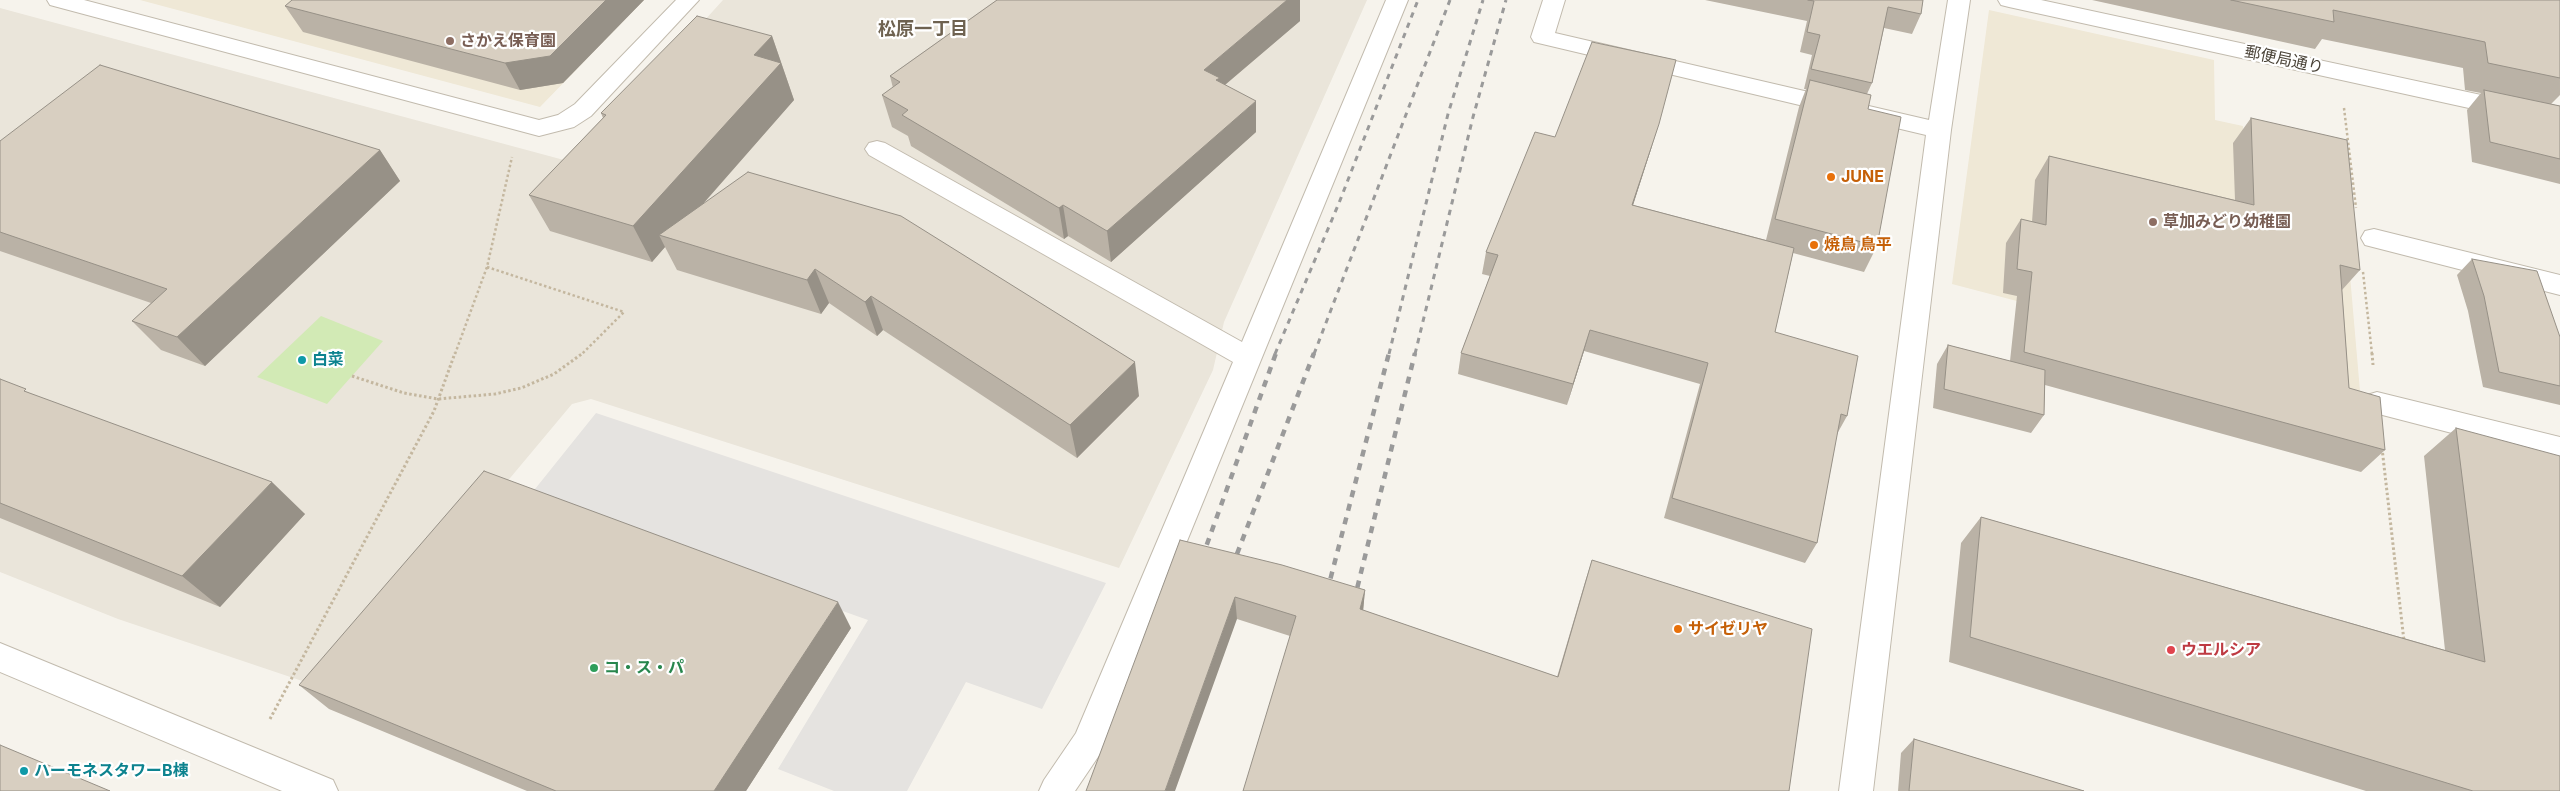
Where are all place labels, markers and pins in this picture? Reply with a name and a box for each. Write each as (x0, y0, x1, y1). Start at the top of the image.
place label: さかえ保育園 (460, 31, 556, 51)
marker: さかえ保育園 (444, 35, 456, 47)
place label: JUNE (1841, 167, 1884, 187)
marker: JUNE (1825, 171, 1837, 183)
place label: 草加みどり幼稚園 (2163, 212, 2291, 232)
marker: 草加みどり幼稚園 (2147, 216, 2159, 228)
place label: 焼鳥 鳥平 (1824, 235, 1892, 255)
marker: 焼鳥 鳥平 (1808, 239, 1820, 251)
place label: 白菜 (312, 350, 344, 370)
marker: 白菜 (296, 354, 308, 366)
place label: サイゼリヤ (1688, 619, 1768, 639)
marker: サイゼリヤ (1672, 623, 1684, 635)
place label: ウエルシア (2181, 640, 2261, 660)
marker: ウエルシア (2165, 644, 2177, 656)
place label: コ・ス・パ (604, 658, 684, 678)
marker: コ・ス・パ (588, 662, 600, 674)
place label: ハーモネスタワーB棟 (34, 761, 189, 781)
marker: ハーモネスタワーB棟 (18, 765, 30, 777)

